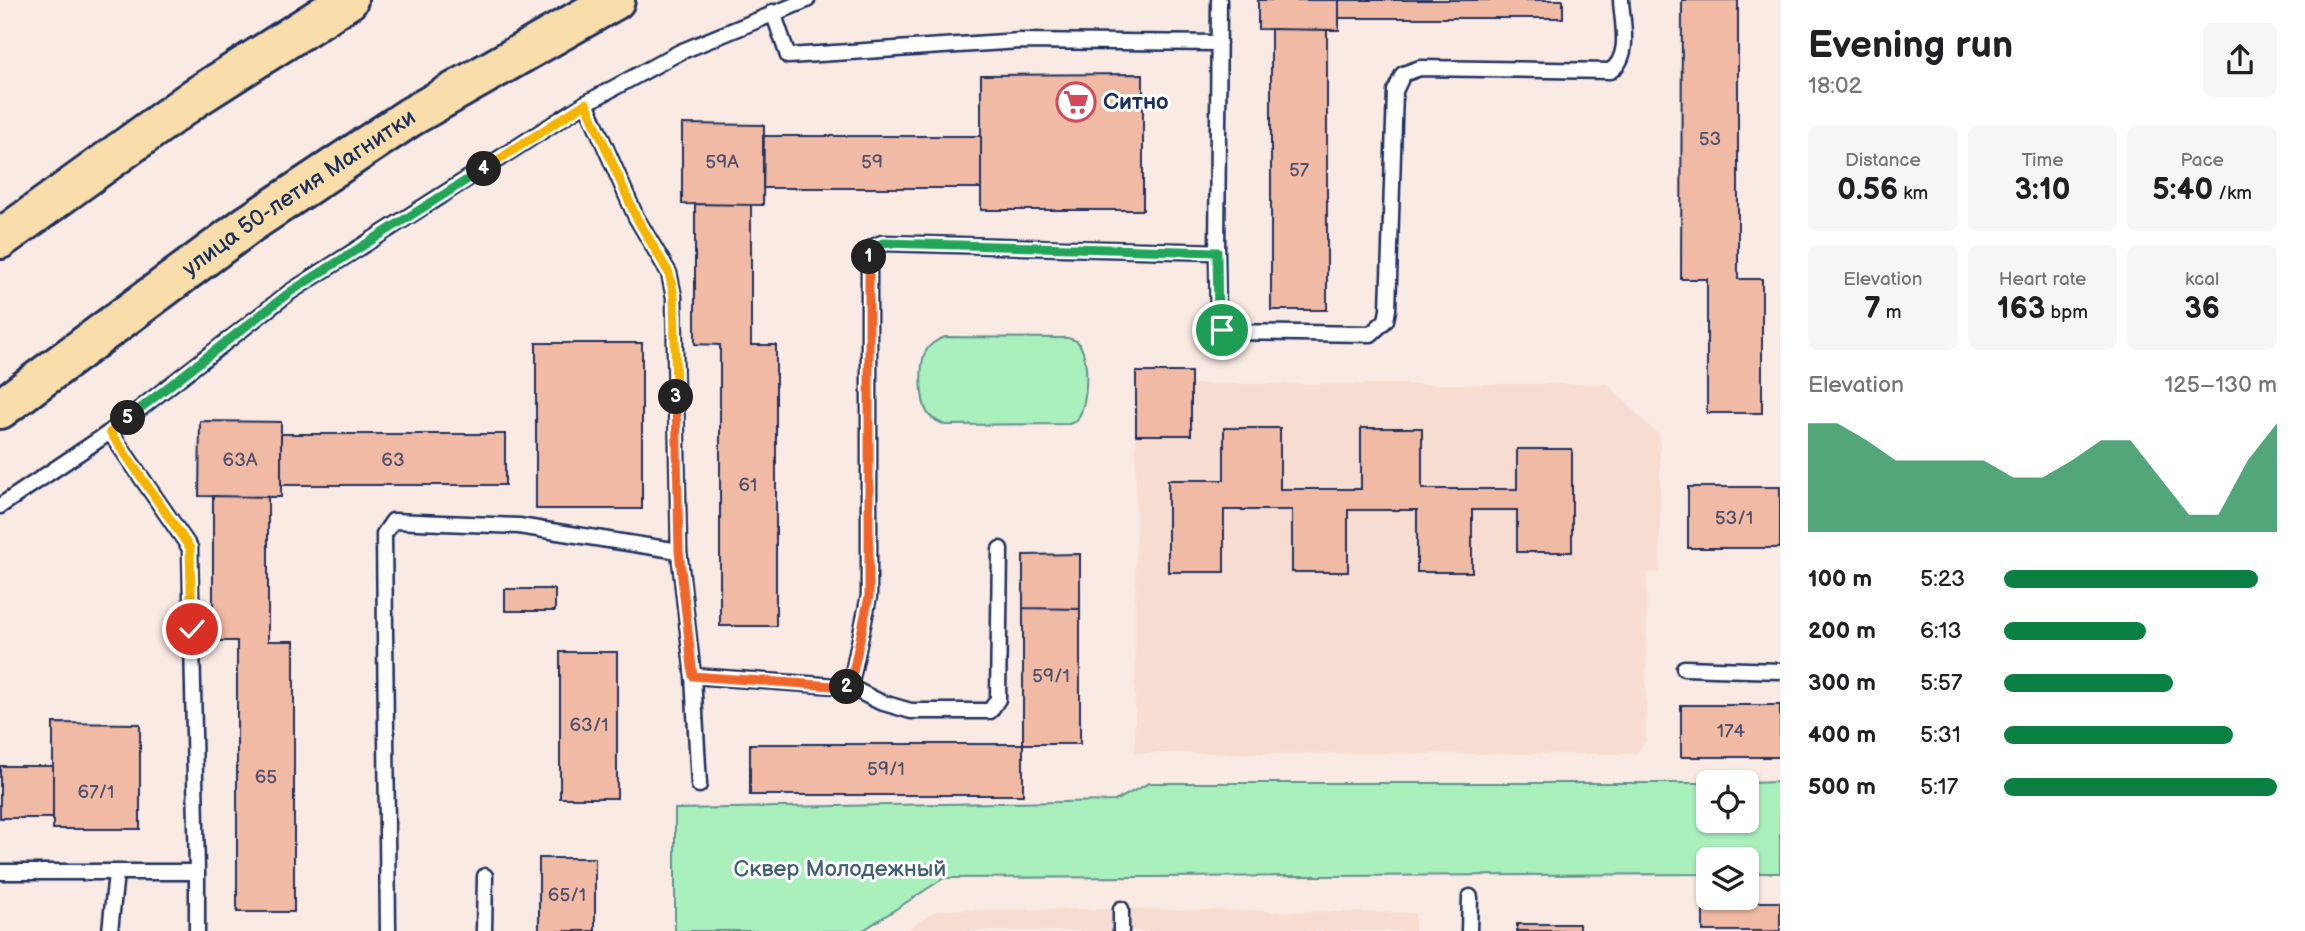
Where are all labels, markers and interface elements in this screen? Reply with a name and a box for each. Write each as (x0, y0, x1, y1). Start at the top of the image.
text: Evening run (1808, 23, 2013, 68)
button: share (2203, 23, 2277, 97)
text: 18:02 (1808, 72, 1862, 100)
supermarket icon: Ситно (1055, 81, 1097, 123)
place label: Ситно (1103, 88, 1169, 116)
street label: улица 50-летия Магнитки (177, 103, 421, 283)
house number: 53 (1699, 128, 1721, 151)
text: Distance (1845, 149, 1921, 172)
text: Time (2021, 149, 2064, 172)
text: Pace (2181, 149, 2224, 172)
house number: 59А (705, 151, 739, 174)
house number: 59 (861, 151, 883, 174)
pin: 4 (466, 152, 502, 186)
text: 4 (478, 157, 489, 180)
house number: 57 (1289, 159, 1310, 182)
text: 0.56 (1837, 172, 1898, 208)
text: 3:10 (2014, 172, 2071, 208)
text: 5:40 (2152, 172, 2213, 208)
text: km (1898, 182, 1928, 205)
text: /km (2213, 182, 2252, 205)
pin: 1 (852, 240, 886, 274)
text: 1 (865, 245, 873, 268)
text: Elevation (1843, 268, 1922, 291)
text: Heart rate (1999, 268, 2086, 291)
text: kcal (2185, 268, 2219, 291)
text: 7 (1864, 291, 1881, 327)
text: 163 (1997, 291, 2045, 327)
text: 36 (2184, 291, 2220, 327)
pin (1192, 300, 1252, 360)
text: m (1881, 301, 1902, 324)
text: bpm (2045, 301, 2088, 324)
icon: arrive (1203, 311, 1241, 349)
text: Elevation (1808, 371, 1904, 399)
text: 125–130 m (2164, 371, 2277, 399)
pin: 3 (658, 380, 694, 414)
text: 3 (670, 385, 681, 408)
pin: 5 (110, 400, 146, 436)
text: 5 (122, 406, 133, 429)
house number: 63А (223, 449, 258, 472)
house number: 63 (381, 449, 405, 472)
house number: 61 (739, 474, 757, 497)
house number: 53/1 (1715, 507, 1753, 530)
text: 100 m (1808, 565, 1872, 593)
text: 5:23 (1920, 565, 1965, 593)
pin (162, 599, 222, 659)
icon: check (173, 610, 211, 648)
text: 200 m (1808, 617, 1876, 645)
text: 6:13 (1920, 617, 1962, 645)
house number: 59/1 (1032, 665, 1070, 688)
text: 300 m (1808, 669, 1876, 697)
text: 5:57 (1920, 669, 1962, 697)
pin: 2 (830, 670, 864, 704)
text: 2 (841, 675, 852, 698)
house number: 63/1 (569, 714, 609, 737)
house number: 174 (1717, 720, 1746, 743)
text: 400 m (1808, 721, 1876, 749)
text: 5:31 (1920, 721, 1961, 749)
house number: 59/1 (867, 758, 905, 781)
house number: 65 (255, 766, 277, 789)
map controls (1696, 770, 1759, 910)
button: locate (1696, 770, 1759, 833)
text: 500 m (1808, 773, 1876, 801)
text: 5:17 (1920, 773, 1958, 801)
house number: 67/1 (78, 781, 114, 804)
button: layers (1696, 847, 1759, 910)
park label: Сквер Молодежный (734, 855, 946, 883)
house number: 65/1 (548, 884, 586, 907)

